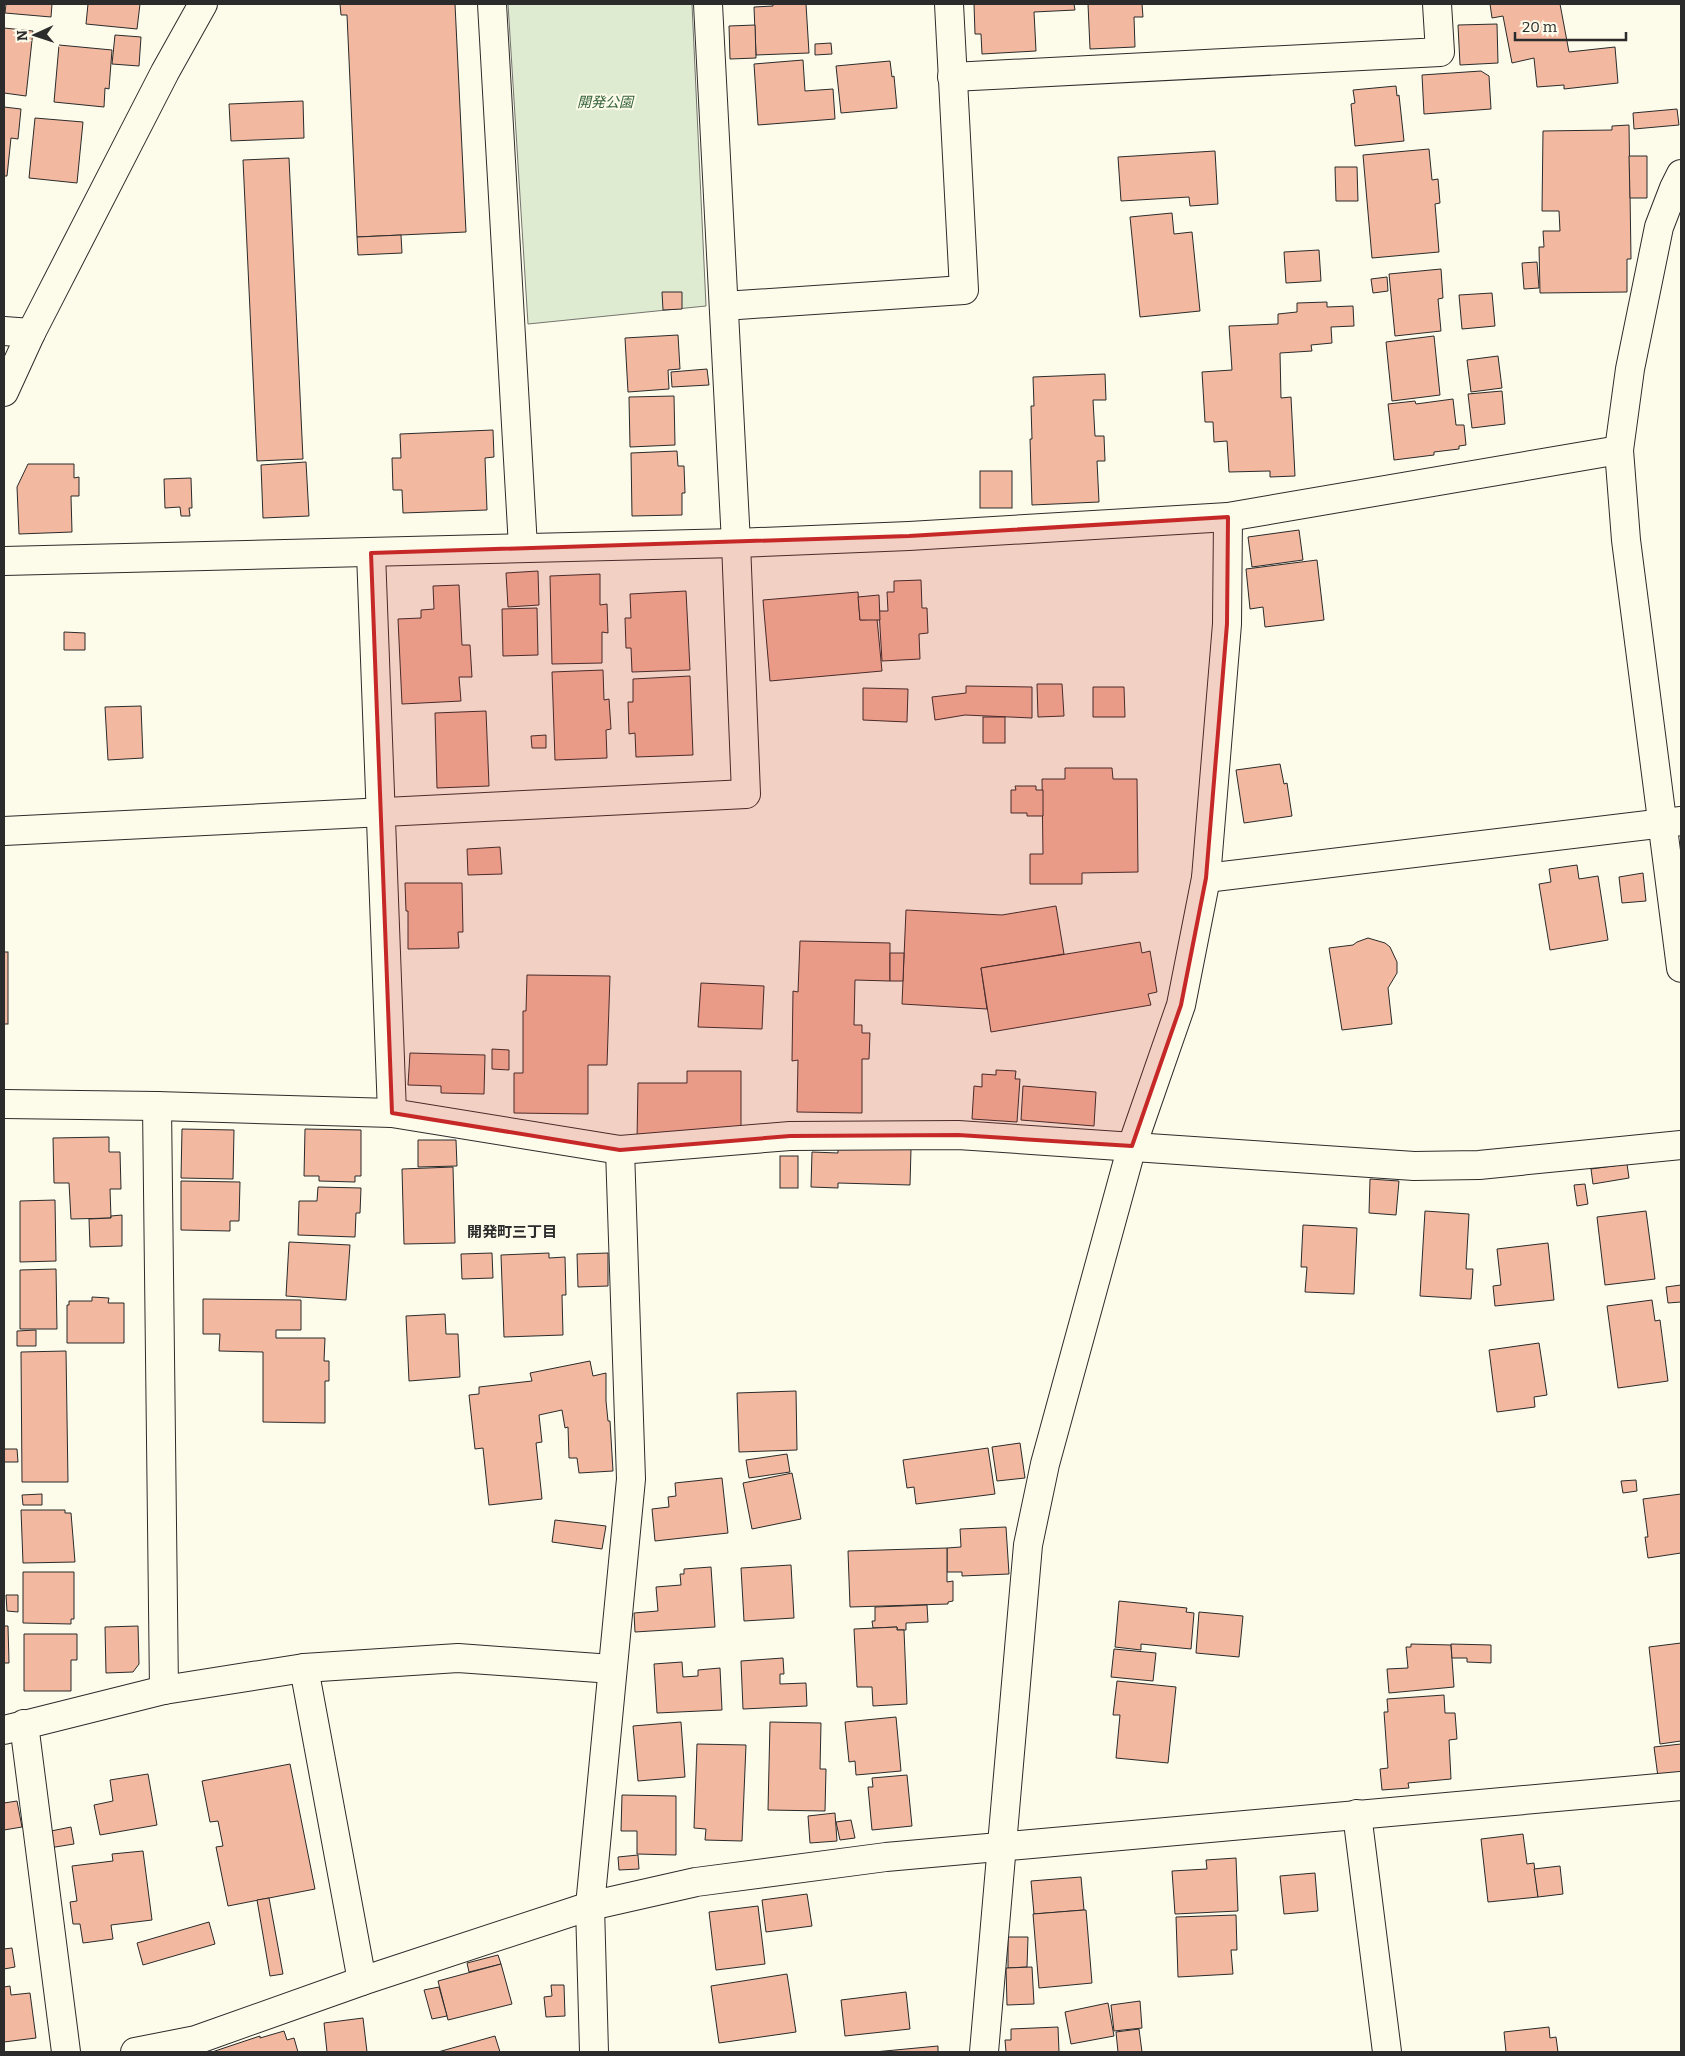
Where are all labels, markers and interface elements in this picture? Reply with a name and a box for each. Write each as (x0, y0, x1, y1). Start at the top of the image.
north arrow (10, 10, 60, 60)
scale bar (1515, 10, 1626, 42)
text: 20 m (1522, 18, 1558, 36)
text: N (14, 30, 31, 41)
park label: 開発公園 (577, 94, 635, 111)
district label: 開発町三丁目 (467, 1223, 557, 1241)

